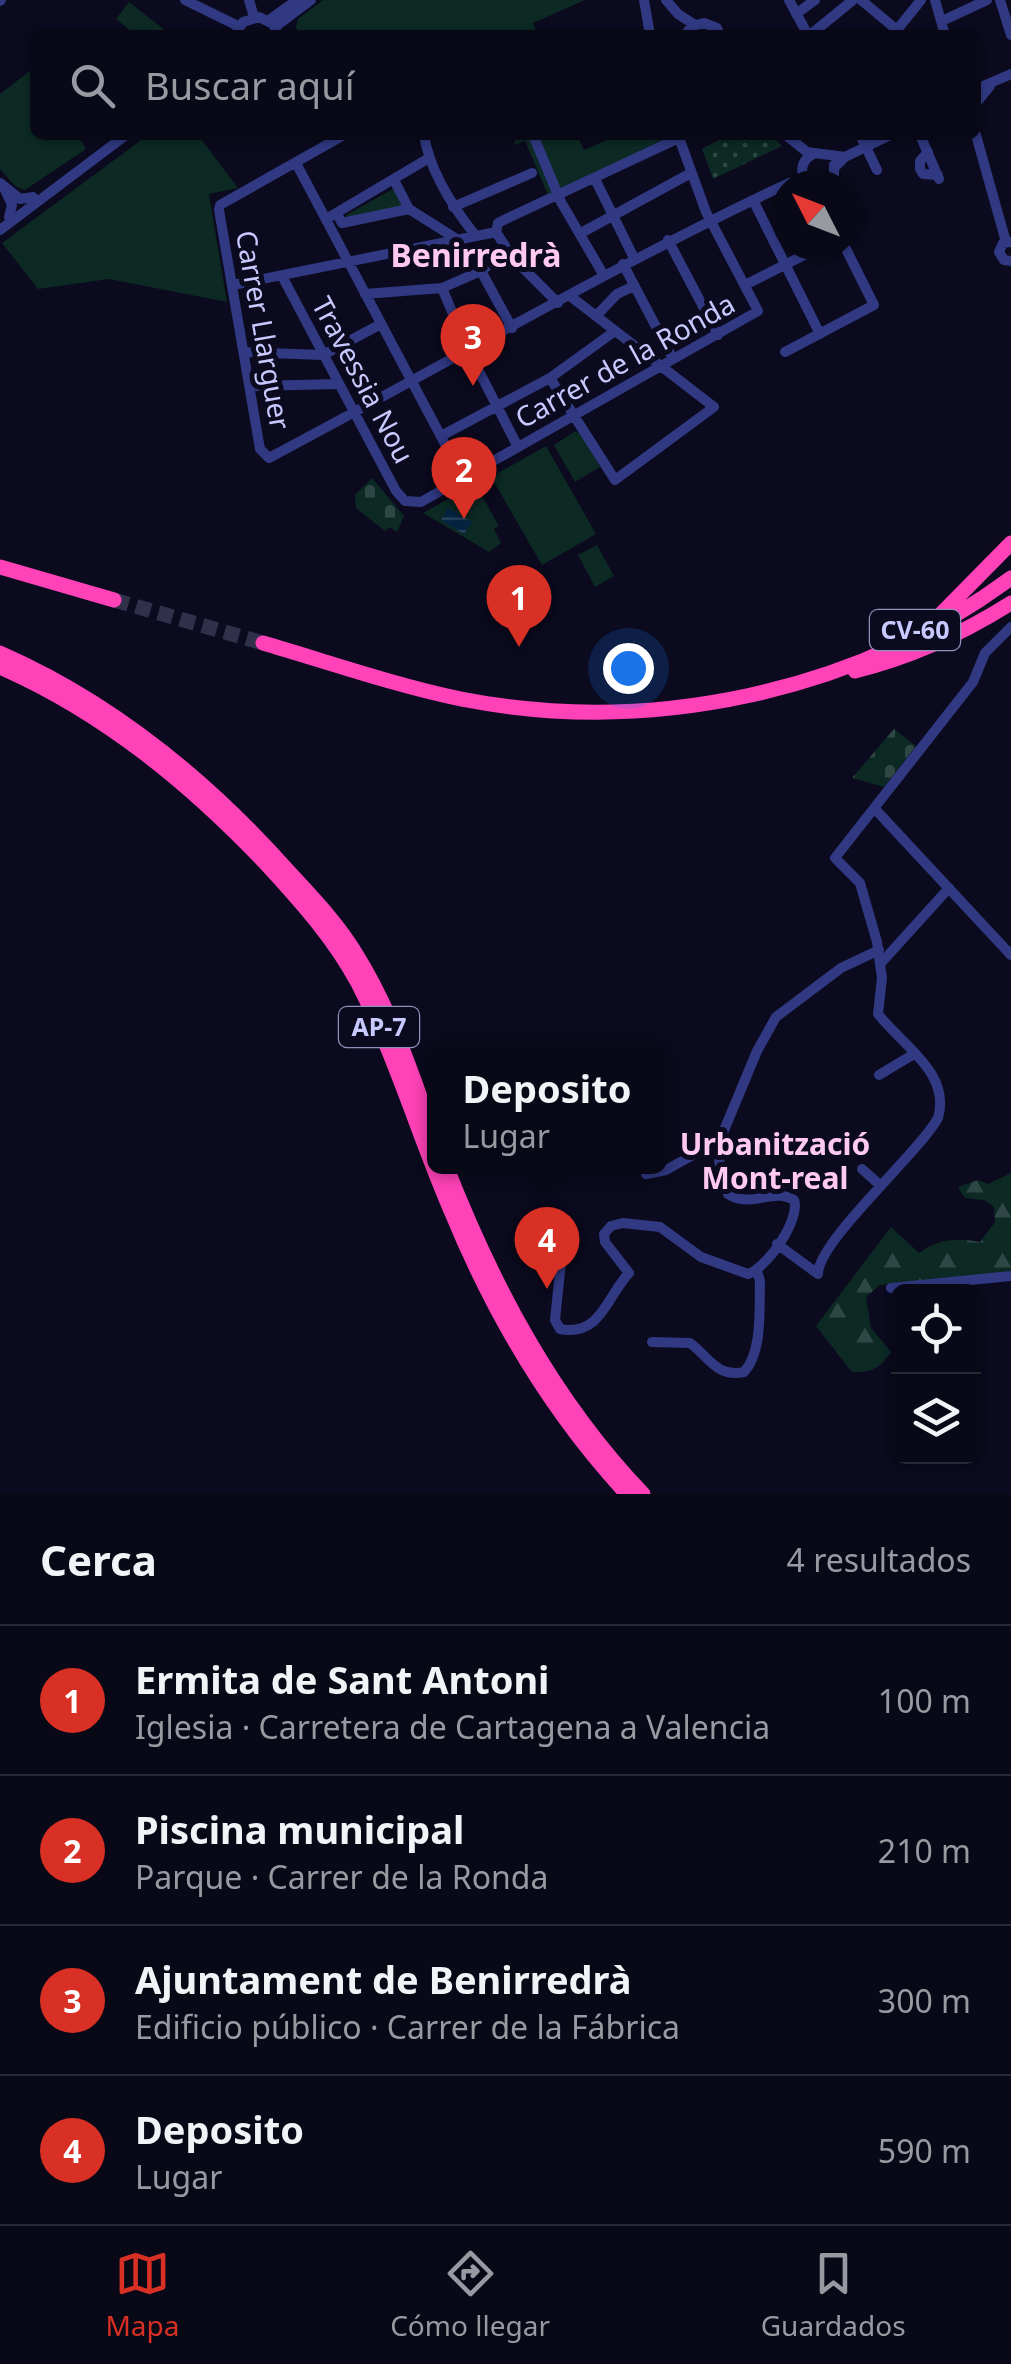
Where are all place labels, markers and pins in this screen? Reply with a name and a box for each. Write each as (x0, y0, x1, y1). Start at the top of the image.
pin: 3 (440, 304, 506, 386)
pin: 2 (432, 436, 496, 519)
pin: 1 (486, 564, 552, 647)
pin: 4 (514, 1206, 580, 1289)

